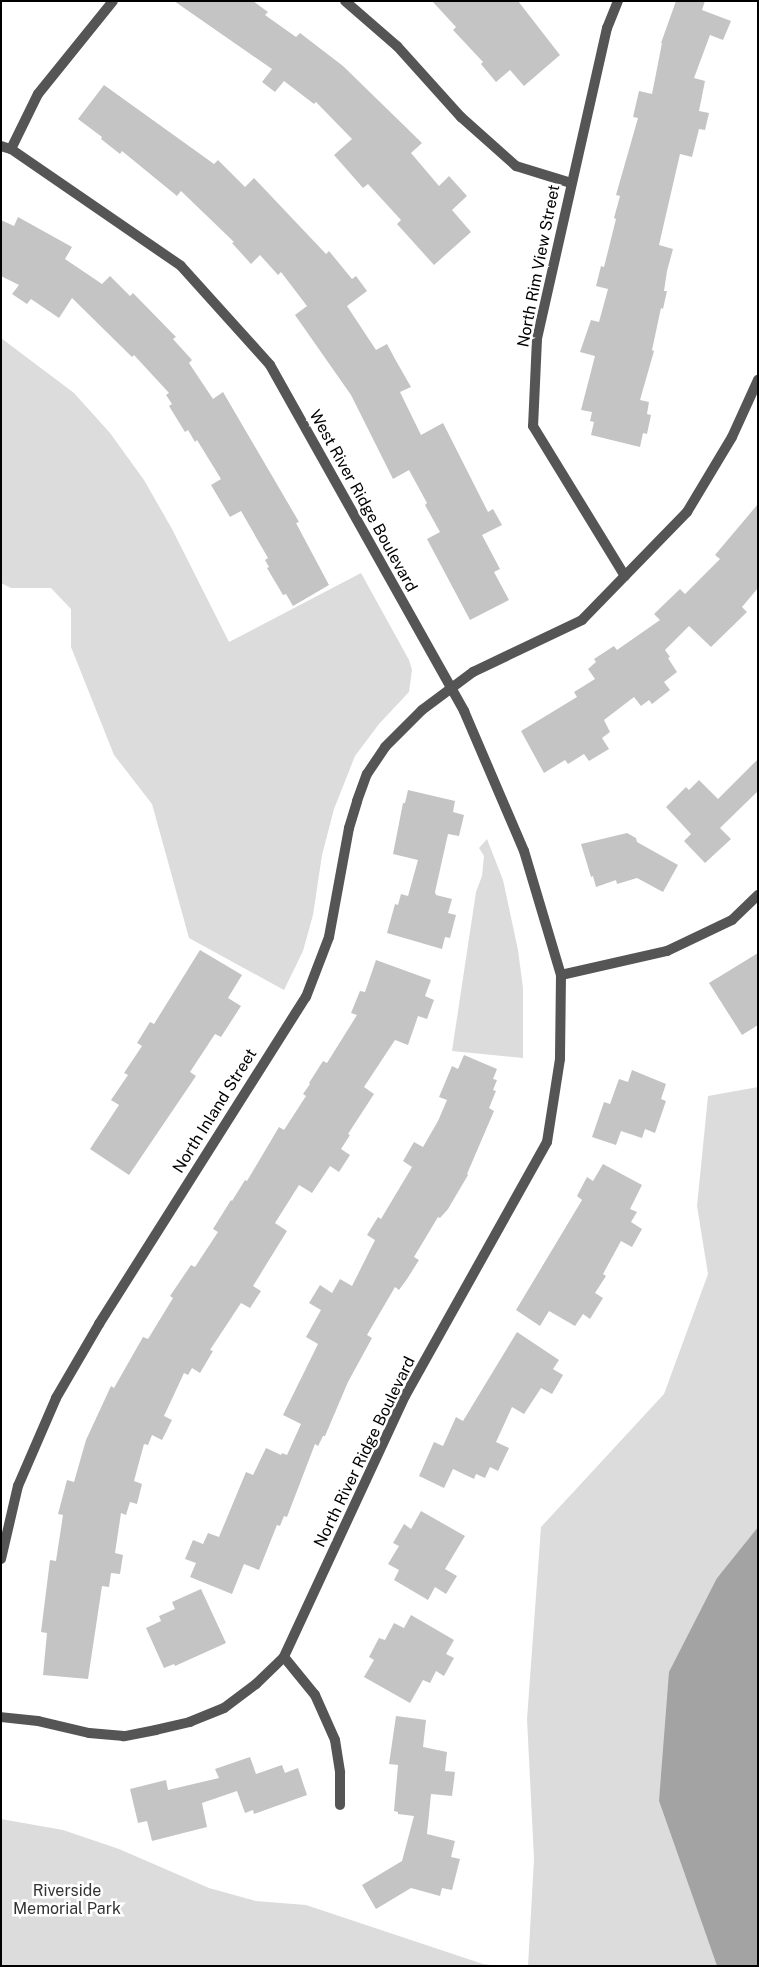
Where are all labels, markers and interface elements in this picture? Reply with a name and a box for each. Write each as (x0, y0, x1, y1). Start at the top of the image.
street label: North Rim View Street (514, 183, 564, 349)
street label: West River Ridge Boulevard (305, 407, 421, 595)
street label: North Inland Street (169, 1045, 261, 1177)
street label: North River Ridge Boulevard (310, 1353, 420, 1551)
park label: Riverside Memorial Park (13, 1881, 121, 1919)

